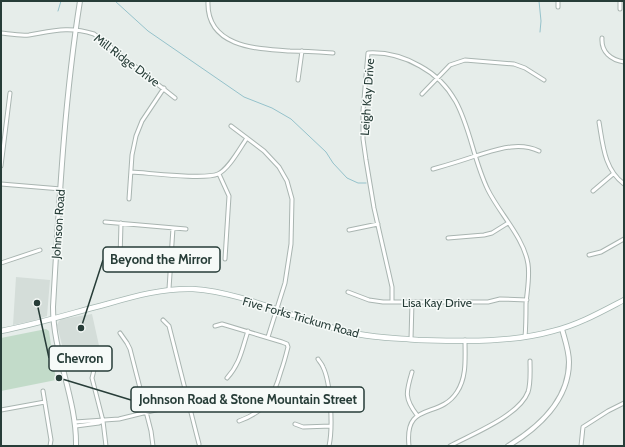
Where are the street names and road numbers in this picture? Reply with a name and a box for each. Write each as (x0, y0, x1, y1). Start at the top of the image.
street label: Mill Ridge Drive (91, 30, 163, 90)
street label: Leigh Kay Drive (357, 58, 377, 136)
street label: Johnson Road (48, 189, 68, 260)
street label: Five Forks Trickum Road (241, 293, 361, 341)
street label: Lisa Kay Drive (402, 295, 472, 310)

